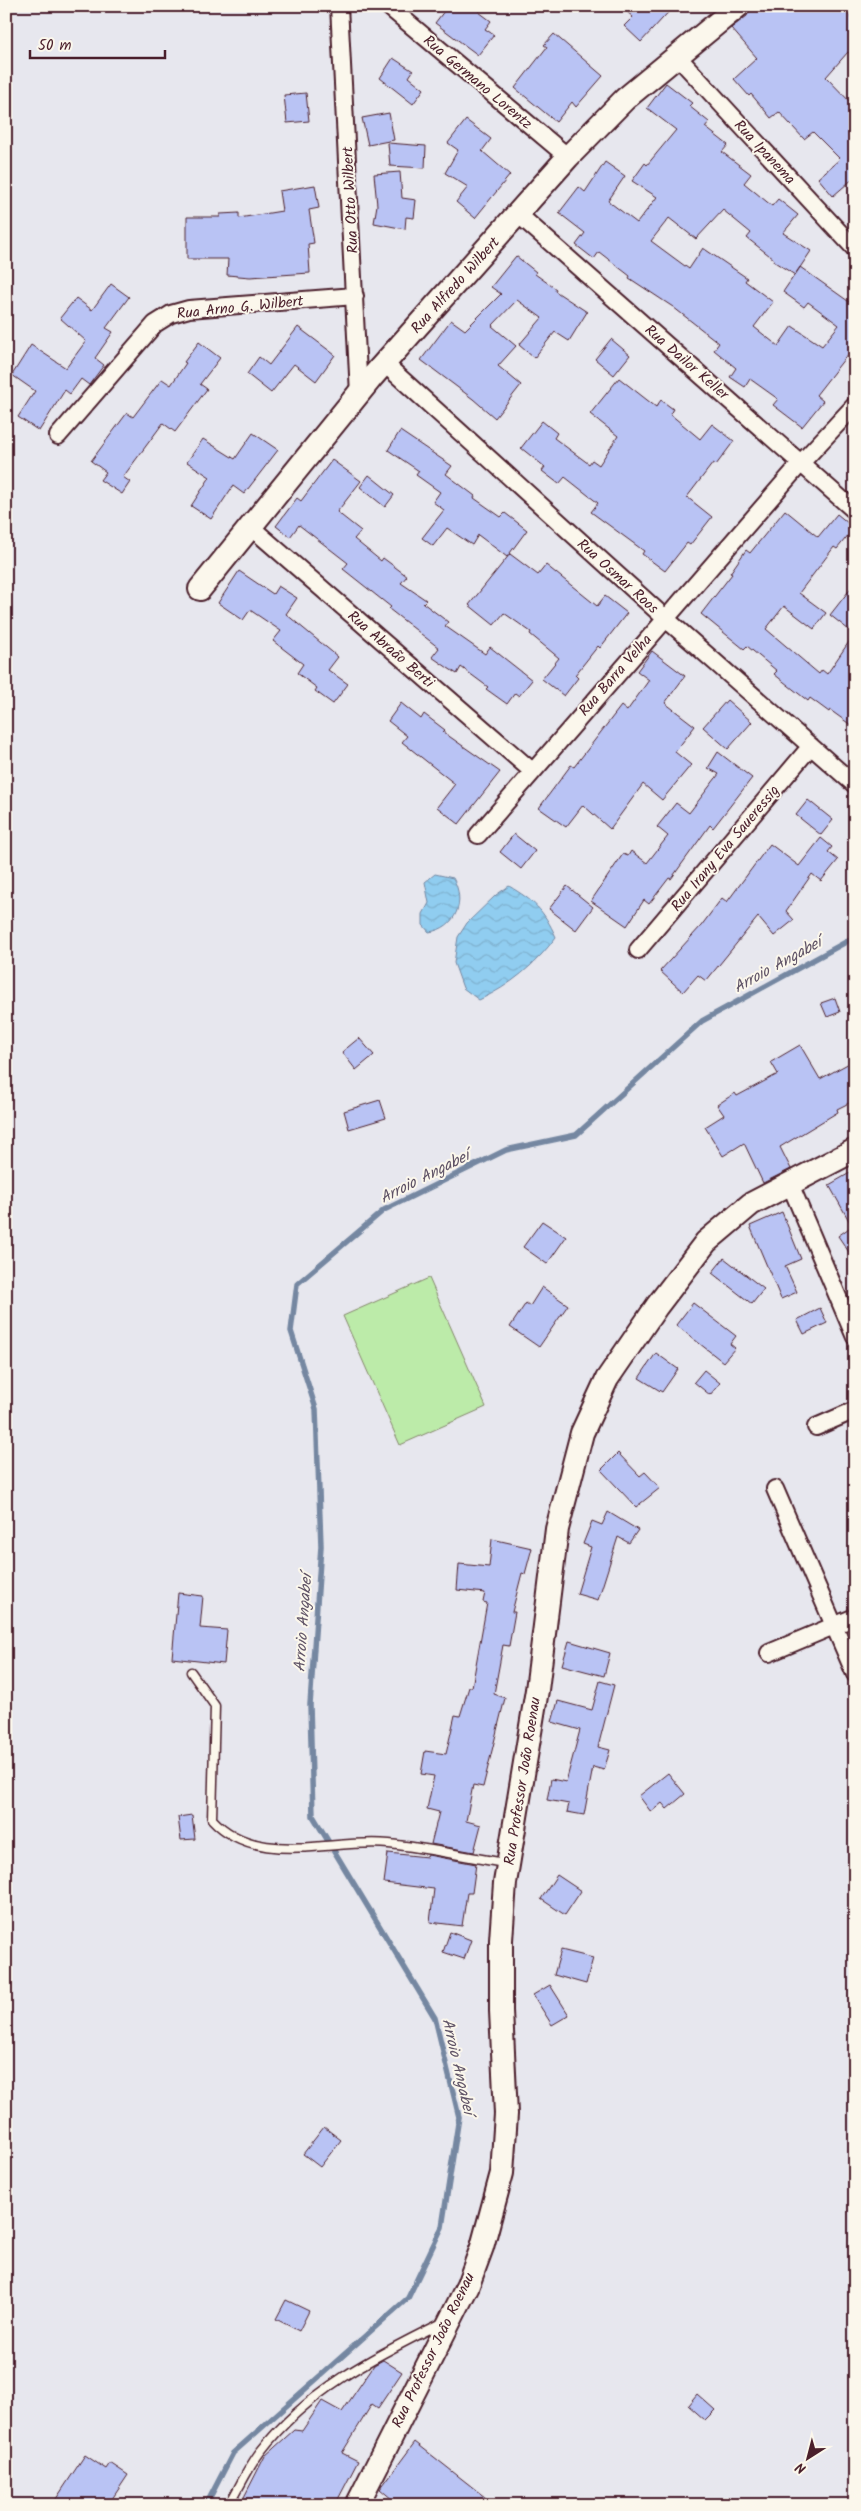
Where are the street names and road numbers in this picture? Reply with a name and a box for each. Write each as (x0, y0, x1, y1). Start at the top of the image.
street label: Rua Germano Lorentz (417, 30, 538, 136)
street label: Rua Ipanema (728, 115, 801, 191)
street label: Rua Otto Wilbert (336, 146, 366, 254)
street label: Rua Alfredo Wilbert (405, 231, 506, 340)
street label: Rua Arno G. Wilbert (176, 289, 305, 327)
street label: Rua Dailor Keller (639, 319, 735, 407)
street label: Rua Osmar Roos (571, 533, 664, 621)
street label: Rua Abraão Berti (342, 605, 440, 695)
street label: Rua Barra Velha (573, 629, 658, 722)
street label: Rua Irany Eva Saueressig (665, 780, 786, 917)
street label: Rua Professor João Roenau (498, 1695, 548, 1867)
street label: Rua Professor João Roenau (386, 2269, 482, 2432)

